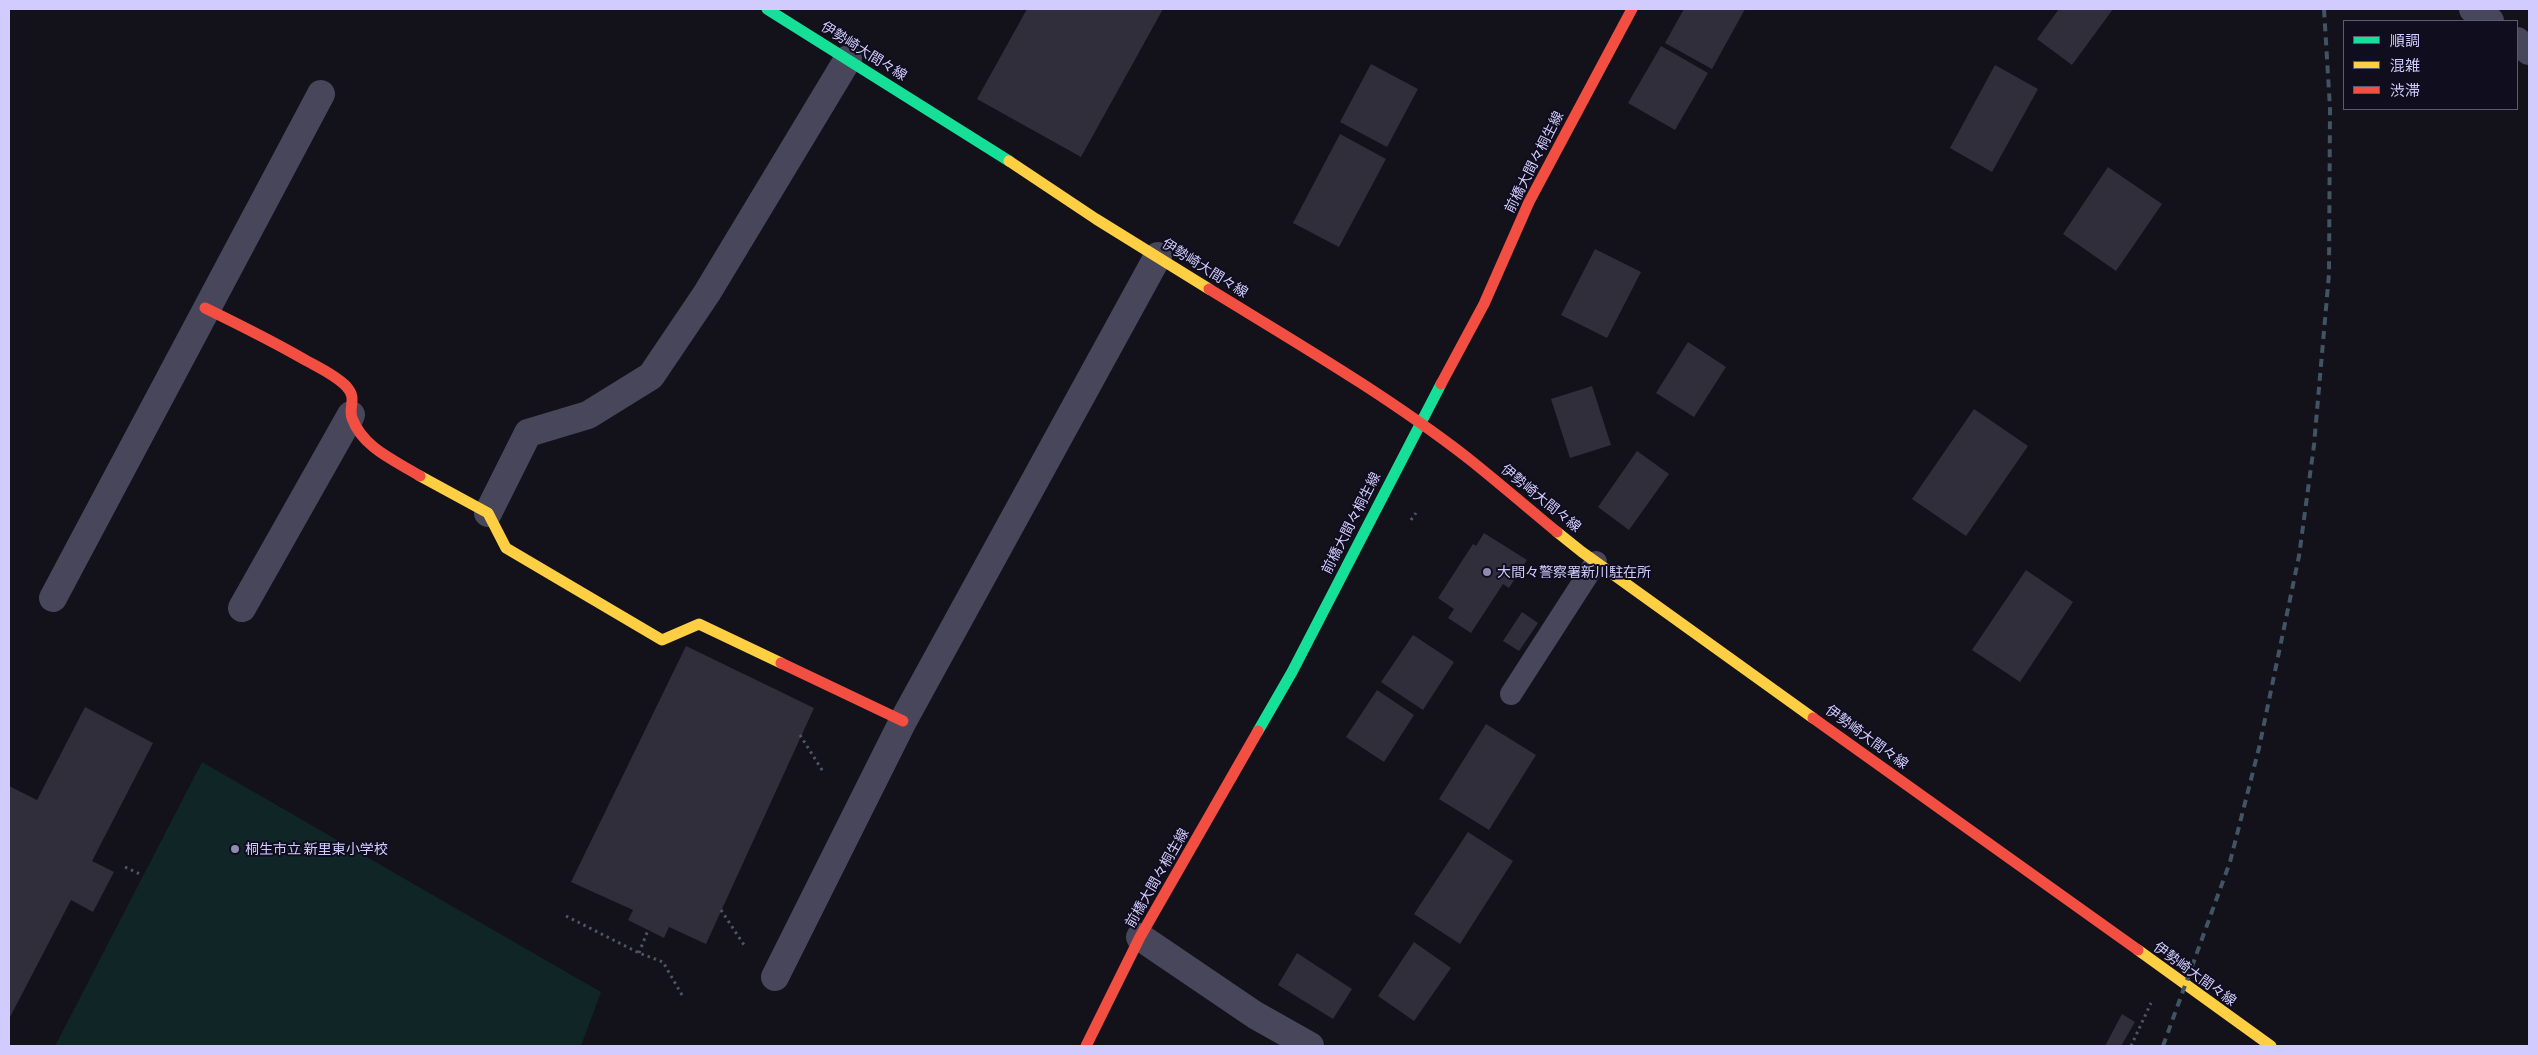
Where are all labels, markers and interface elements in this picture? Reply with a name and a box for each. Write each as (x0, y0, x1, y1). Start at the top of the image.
street label: 伊勢崎大間々線 (818, 18, 910, 84)
legend (2343, 20, 2518, 110)
text: 順調 (2390, 31, 2420, 49)
text: 混雑 (2390, 56, 2420, 74)
text: 渋滞 (2390, 81, 2420, 99)
street label: 前橋大間々桐生線 (1501, 108, 1567, 216)
street label: 伊勢崎大間々線 (1159, 235, 1251, 301)
street label: 伊勢崎大間々線 (1498, 461, 1584, 535)
street label: 前橋大間々桐生線 (1318, 469, 1384, 577)
place label: 大間々警察署新川駐在所 (1497, 564, 1651, 580)
marker: 大間々警察署新川駐在所 (1481, 566, 1493, 578)
street label: 伊勢崎大間々線 (1822, 701, 1912, 773)
street label: 前橋大間々桐生線 (1122, 825, 1192, 931)
place label: 桐生市立 新里東小学校 (245, 841, 388, 857)
marker: 桐生市立 新里東小学校 (229, 843, 241, 855)
street label: 伊勢崎大間々線 (2150, 938, 2240, 1010)

